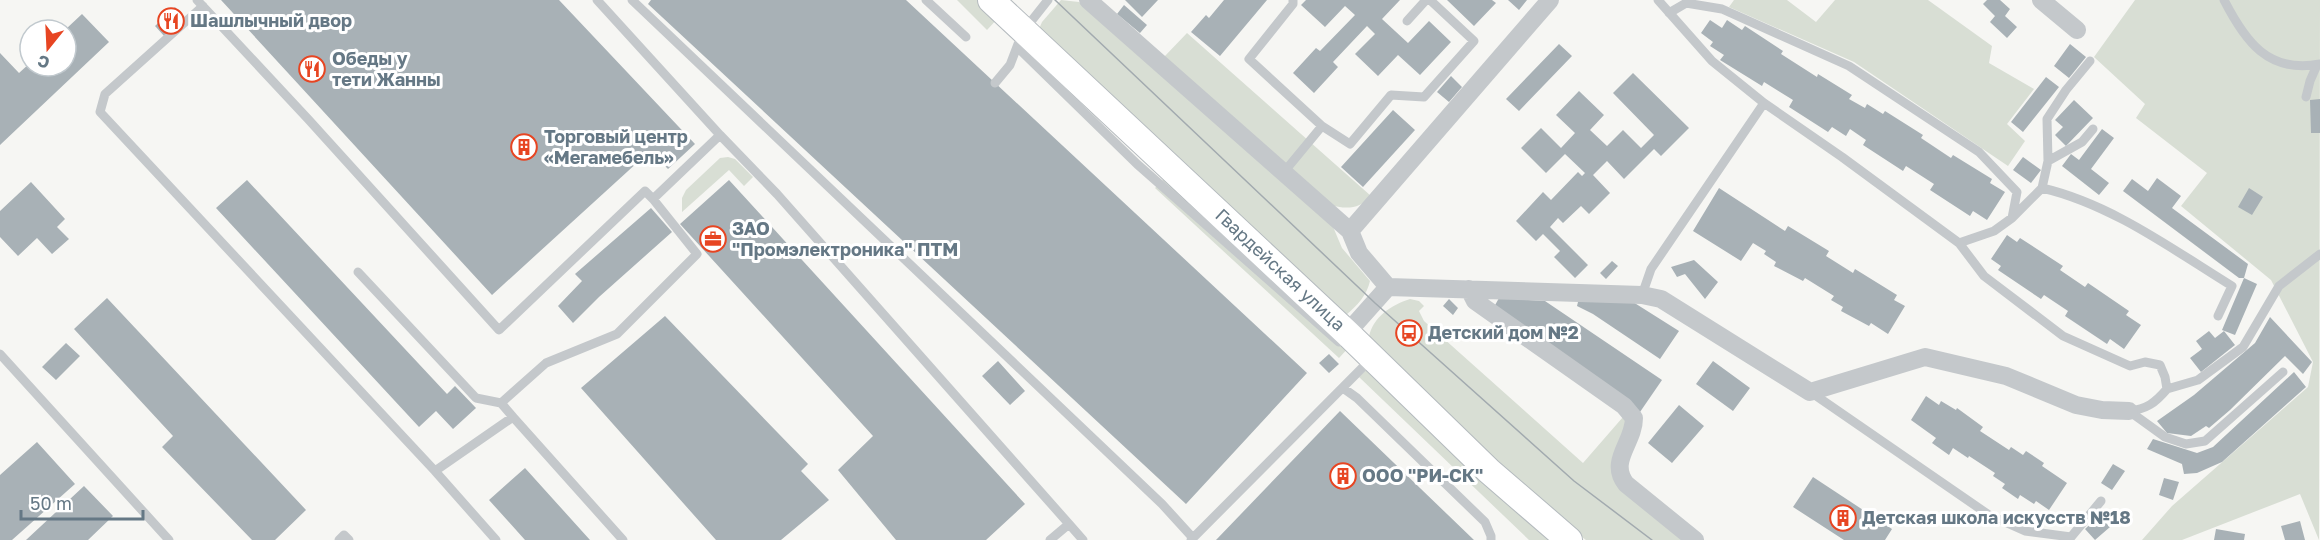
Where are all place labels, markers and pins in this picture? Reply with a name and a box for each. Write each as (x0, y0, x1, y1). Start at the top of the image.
restaurant icon: Шашлычный двор (156, 6, 186, 36)
place label: Шашлычный двор (190, 9, 352, 31)
place label: Обеды у тети Жанны (332, 47, 441, 90)
restaurant icon: Обеды у тети Жанны (297, 54, 327, 84)
place label: Торговый центр «Мегамебель» (544, 125, 688, 168)
building icon: Торговый центр «Мегамебель» (509, 132, 539, 162)
place label: ЗАО "Промэлектроника" ПТМ (732, 217, 958, 260)
office icon: ЗАО "Промэлектроника" ПТМ (698, 224, 728, 254)
bus stop icon: Детский дом №2 (1394, 318, 1424, 348)
place label: Детский дом №2 (1428, 321, 1579, 343)
building icon: ООО "РИ-СК" (1328, 461, 1358, 491)
place label: ООО "РИ-СК" (1362, 464, 1483, 486)
building icon: Детская школа искусств №18 (1828, 503, 1858, 533)
place label: Детская школа искусств №18 (1862, 506, 2131, 528)

